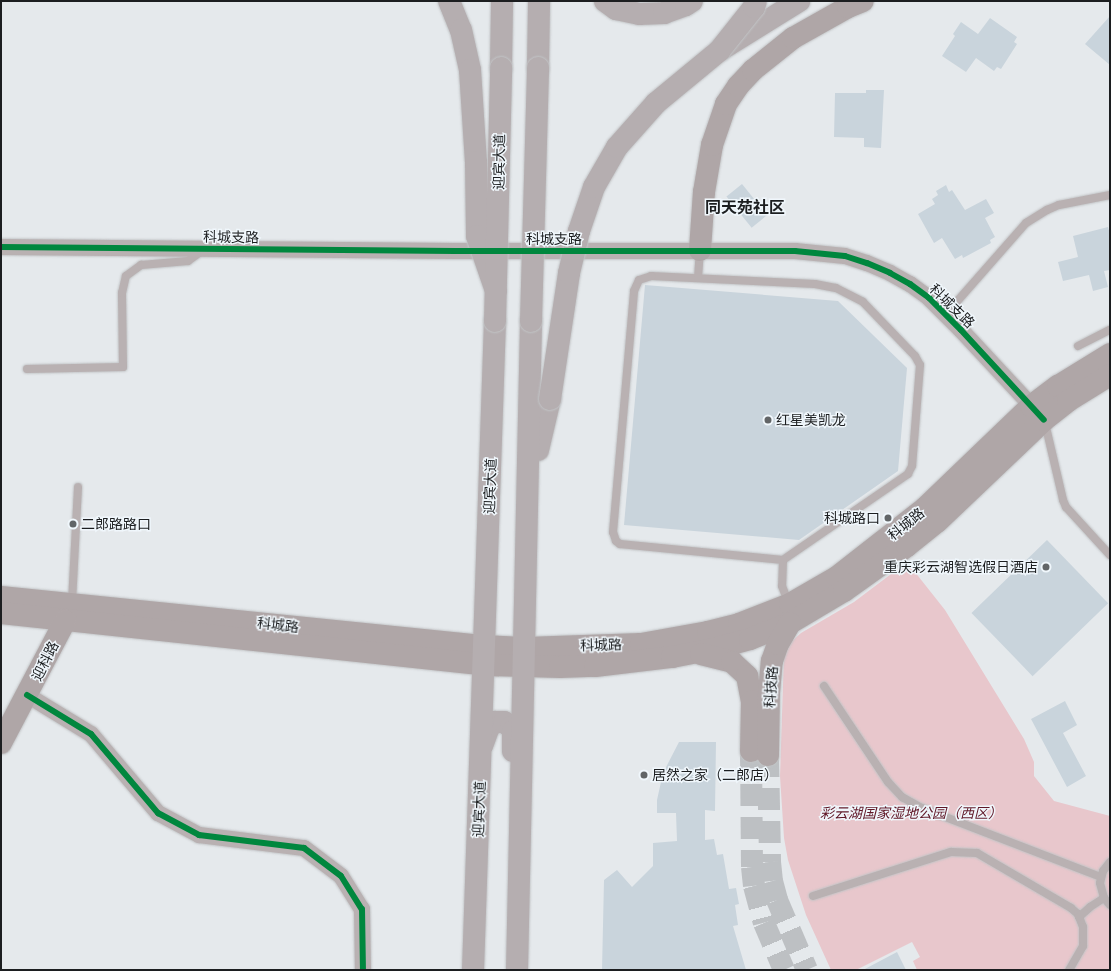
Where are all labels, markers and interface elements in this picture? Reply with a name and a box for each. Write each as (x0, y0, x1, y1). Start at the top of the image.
street label: 迎宾大道 (490, 134, 508, 190)
district label: 同天苑社区 (705, 197, 785, 217)
street label: 科城支路 (203, 228, 259, 246)
street label: 科城支路 (526, 231, 582, 247)
street label: 科城支路 (926, 281, 978, 331)
place label: 红星美凯龙 (776, 412, 846, 428)
marker: 红星美凯龙 (763, 415, 773, 425)
street label: 迎宾大道 (481, 458, 499, 514)
street label: 科城路 (884, 504, 928, 544)
place label: 科城路口 (824, 510, 880, 526)
marker: 科城路口 (883, 513, 893, 523)
place label: 二郎路路口 (81, 516, 151, 532)
marker: 二郎路路口 (68, 519, 78, 529)
place label: 重庆彩云湖智选假日酒店 (884, 559, 1038, 575)
marker: 重庆彩云湖智选假日酒店 (1041, 562, 1051, 572)
street label: 科城路 (256, 614, 300, 636)
street label: 科城路 (580, 636, 622, 654)
street label: 迎科路 (28, 638, 62, 684)
street label: 科技路 (761, 665, 781, 709)
place label: 居然之家（二郎店） (652, 767, 778, 783)
marker: 居然之家（二郎店） (639, 770, 649, 780)
street label: 迎宾大道 (470, 781, 488, 837)
park label: 彩云湖国家湿地公园（西区） (820, 805, 1002, 821)

